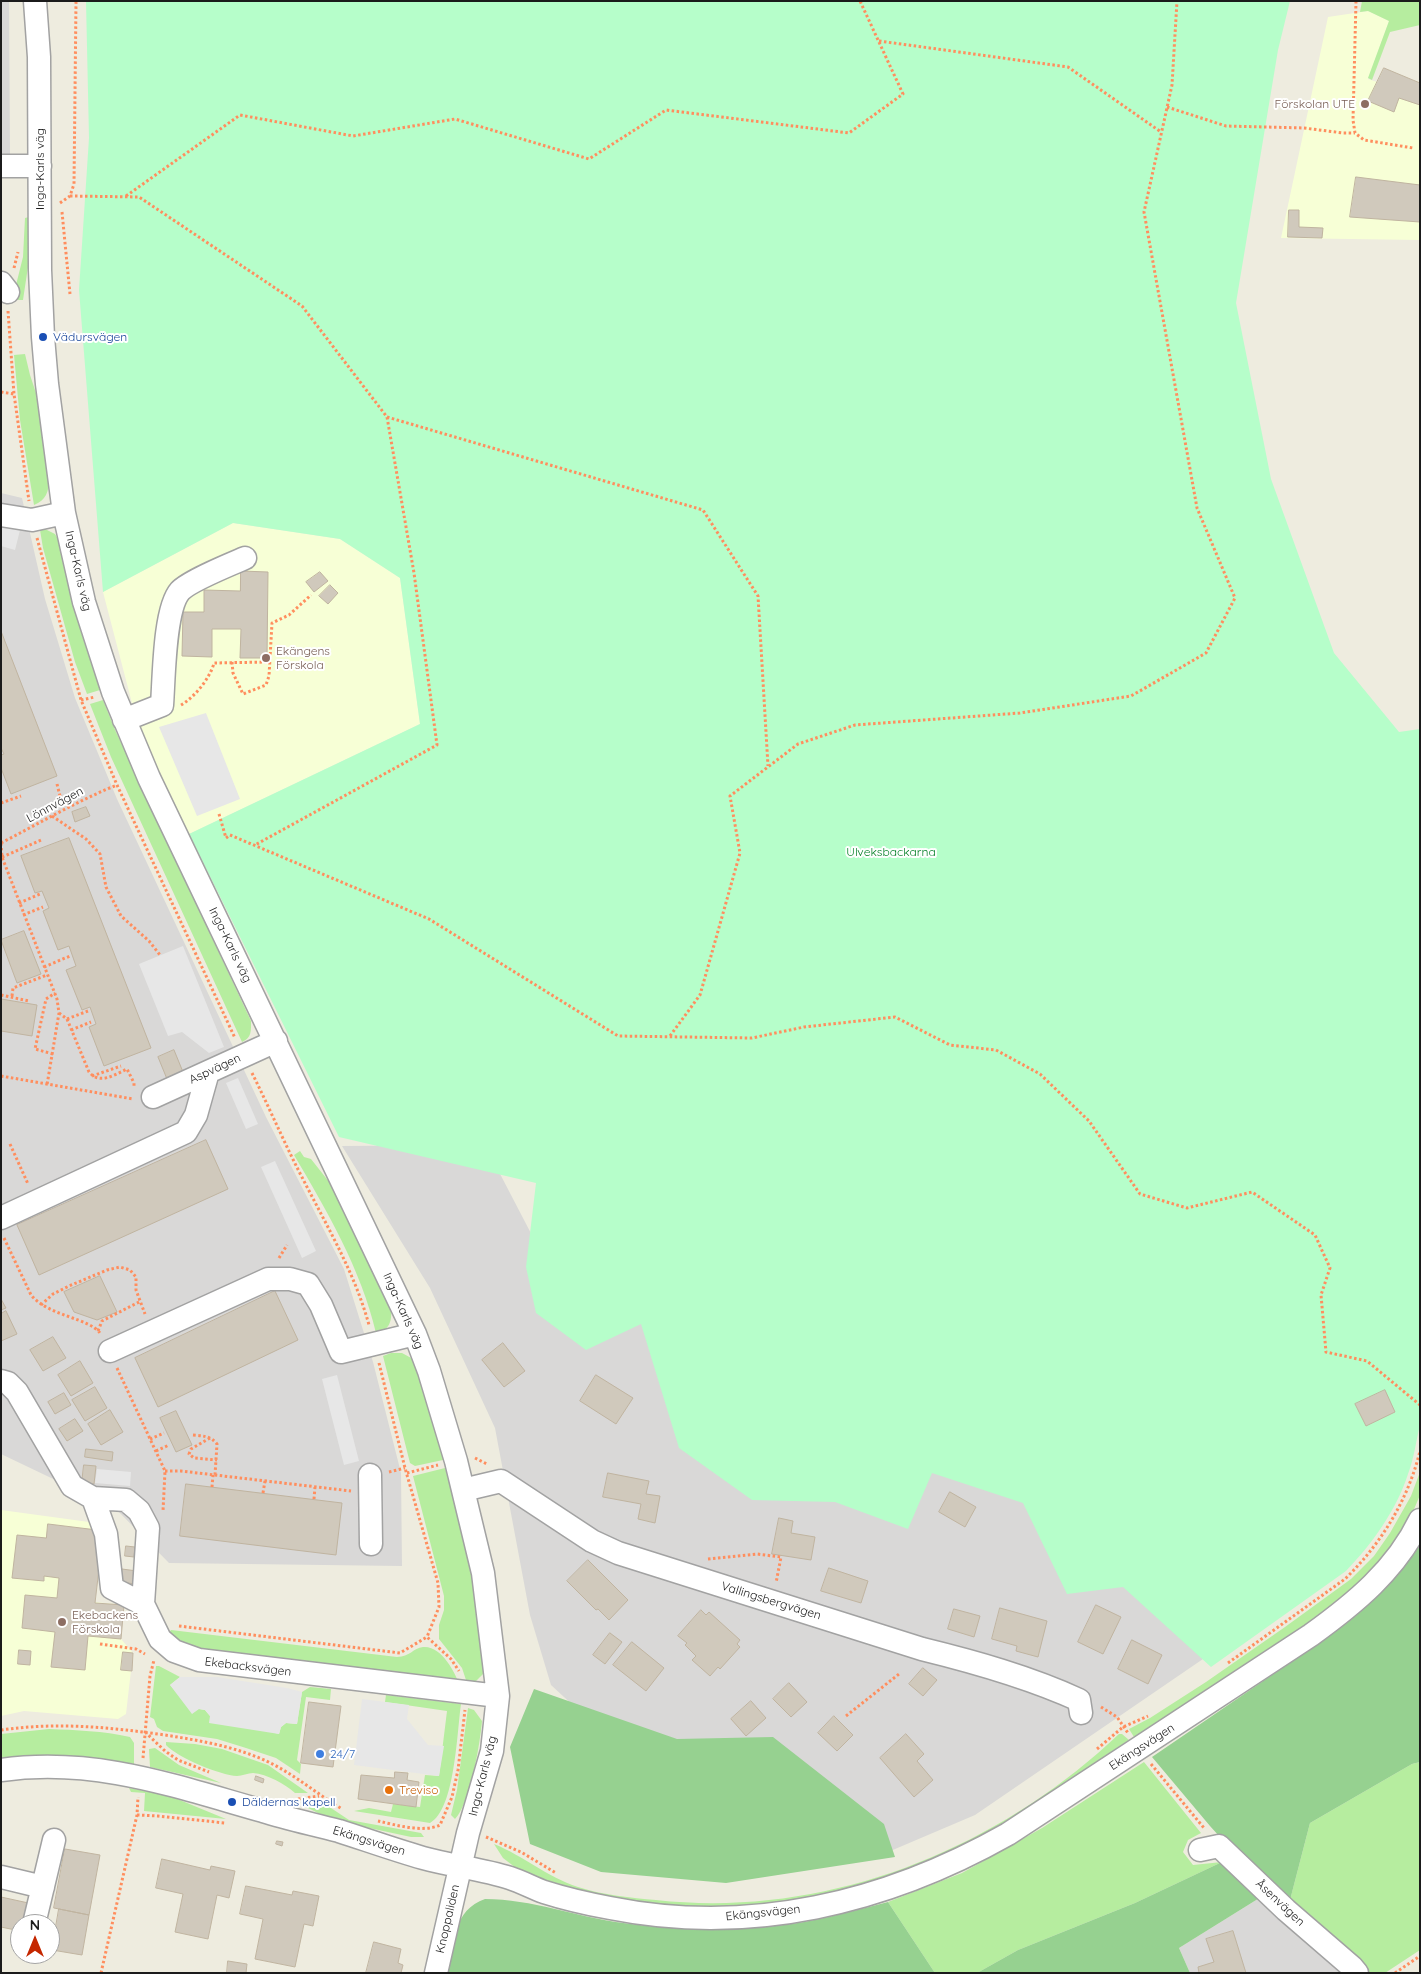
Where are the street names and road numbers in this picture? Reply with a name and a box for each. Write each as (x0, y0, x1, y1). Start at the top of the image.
street label: Inga-Karls väg (33, 128, 47, 210)
street label: Inga-Karls väg (62, 529, 94, 613)
street label: Lönnvägen (24, 784, 86, 826)
street label: Inga-Karls väg (206, 905, 254, 985)
street label: Aspvägen (187, 1051, 243, 1087)
street label: Inga-Karls väg (380, 1271, 426, 1351)
street label: Vallingsbergvägen (719, 1579, 823, 1623)
street label: Ekebacksvägen (204, 1655, 292, 1679)
street label: Ekängsvägen (1107, 1721, 1177, 1773)
street label: Inga-Karls väg (466, 1734, 500, 1818)
street label: Ekängsvägen (331, 1823, 407, 1859)
street label: Åsenvägen (1253, 1877, 1307, 1929)
street label: Knoppaliden (433, 1883, 463, 1955)
street label: Ekängsvägen (725, 1902, 801, 1924)

